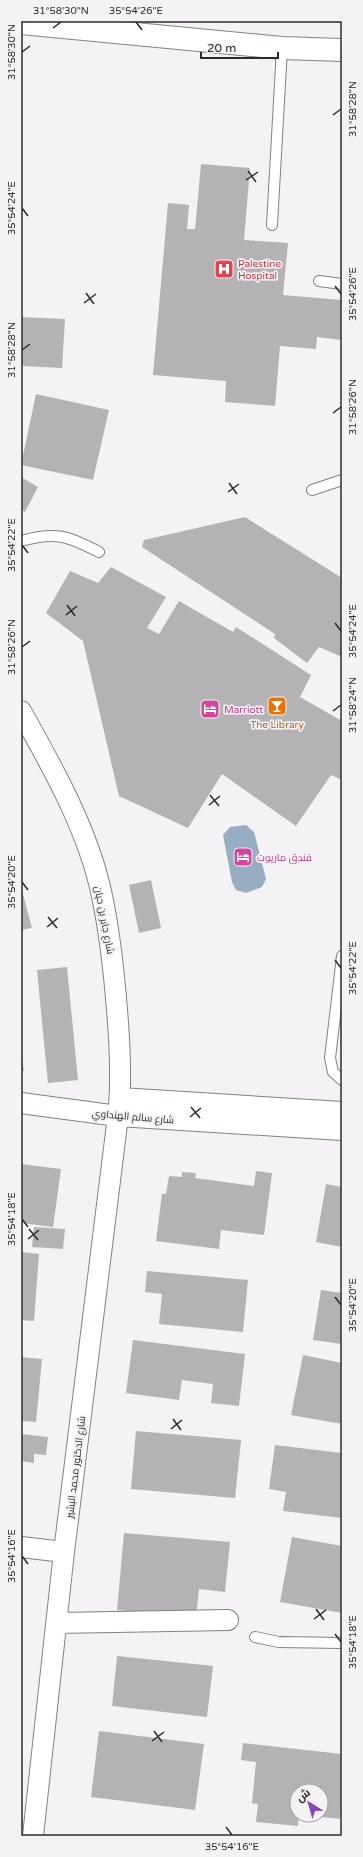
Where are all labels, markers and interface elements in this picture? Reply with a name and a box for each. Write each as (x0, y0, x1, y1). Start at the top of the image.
text: 31°58'30"N (33, 5, 89, 17)
text: 35°54'26"E (109, 5, 163, 17)
text: 31°58'30"N (6, 24, 18, 80)
scale bar (201, 34, 278, 60)
text: 20 m (207, 41, 236, 55)
text: 31°58'28"N (347, 81, 359, 137)
text: 35°54'24"E (6, 181, 18, 235)
hospital icon: Palestine Hospital (213, 258, 235, 280)
place label: Palestine Hospital (238, 258, 281, 282)
text: 35°54'26"E (347, 267, 359, 321)
text: 31°58'28"N (6, 322, 18, 378)
text: 31°58'26"N (347, 379, 359, 435)
text: 35°54'22"E (6, 518, 18, 572)
text: 35°54'24"E (347, 604, 359, 658)
text: 31°58'26"N (6, 619, 18, 675)
text: 31°58'24"N (347, 677, 359, 733)
bar icon: The Library (266, 695, 288, 717)
hotel icon: Marriott (199, 698, 221, 720)
place label: Marriott (224, 704, 263, 716)
place label: The Library (250, 719, 304, 731)
hotel icon: فندق ماريوت (232, 846, 254, 868)
place label: فندق ماريوت (257, 852, 312, 864)
text: 35°54'20"E (6, 855, 18, 909)
street label: شارع جابر بن حيان (92, 885, 117, 955)
text: 35°54'22"E (347, 941, 359, 995)
street label: شارع سالم الهنداوي (91, 1107, 175, 1128)
text: 35°54'18"E (6, 1192, 18, 1246)
text: 35°54'20"E (347, 1278, 359, 1332)
street label: شارع الدكتور محمد البشير (64, 1415, 88, 1520)
text: 35°54'16"E (6, 1529, 18, 1583)
text: 35°54'18"E (347, 1615, 359, 1669)
north arrow (289, 1783, 329, 1823)
text: ش (294, 1786, 313, 1805)
text: 35°54'16"E (205, 1841, 259, 1853)

